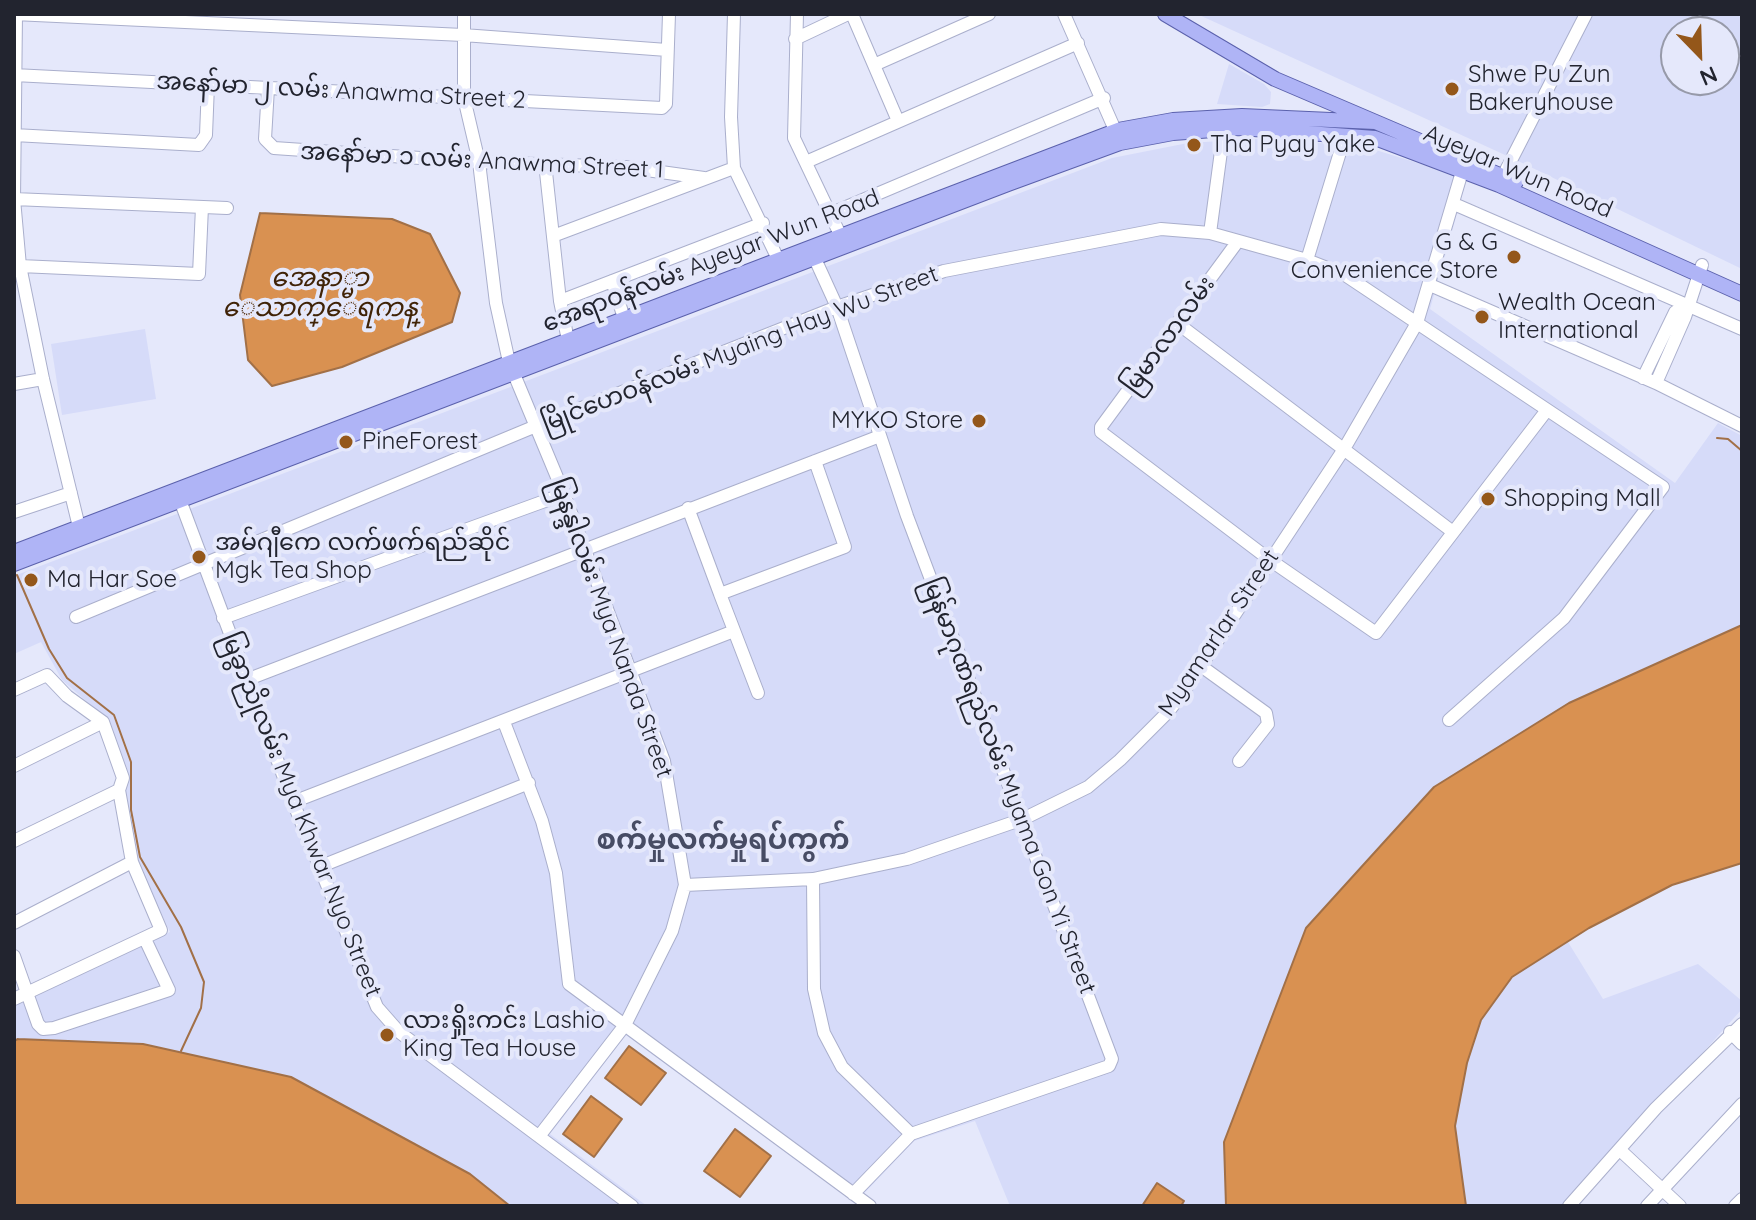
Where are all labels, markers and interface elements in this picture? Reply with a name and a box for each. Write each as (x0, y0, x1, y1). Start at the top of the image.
north arrow (1660, 16, 1740, 96)
text: N (1696, 60, 1722, 92)
place label: Shwe Pu Zun Bakeryhouse (1468, 61, 1614, 117)
street label: အနော်မာ ၂ လမ်း Anawma Street 2 (156, 67, 526, 115)
marker: Shwe Pu Zun Bakeryhouse (1443, 80, 1461, 98)
street label: Ayeyar Wun Road (1419, 119, 1617, 225)
place label: Tha Pyay Yake (1210, 131, 1375, 159)
marker: Tha Pyay Yake (1185, 136, 1203, 154)
street label: အနော်မာ ၁ လမ်း Anawma Street 1 (299, 137, 665, 185)
street label: အေရာဝန်လမ်း Ayeyar Wun Road (539, 183, 883, 339)
place label: G & G Convenience Store (1291, 229, 1498, 285)
marker: G & G Convenience Store (1505, 248, 1523, 266)
street label: မြိုင်ဟေဝန်လမ်း Myaing Hay Wu Street (538, 260, 942, 438)
water label: အေနာ္မာ ေသာက္ေရကန္ (222, 262, 418, 324)
street label: မြမာလာလမ်း (1117, 271, 1221, 399)
place label: Wealth Ocean International (1498, 289, 1656, 345)
marker: Wealth Ocean International (1473, 308, 1491, 326)
place label: MYKO Store (831, 407, 963, 435)
marker: MYKO Store (970, 412, 988, 430)
place label: PineForest (362, 428, 478, 456)
marker: PineForest (337, 433, 355, 451)
street label: မြနန္ဒါလမ်း Mya Nanda Street (543, 474, 679, 782)
place label: Shopping Mall (1504, 485, 1661, 513)
marker: Shopping Mall (1479, 490, 1497, 508)
place label: အမ်ဂျီကေ လက်ဖက်ရည်ဆိုင် Mgk Tea Shop (215, 529, 510, 585)
street label: Myamarlar Street (1153, 544, 1285, 722)
marker: အမ်ဂျီကေ လက်ဖက်ရည်ဆိုင် Mgk Tea Shop (190, 548, 208, 566)
place label: Ma Har Soe (47, 566, 177, 594)
marker: Ma Har Soe (22, 571, 40, 589)
street label: မြန်မာဂုဏ်ရည်လမ်း Myama Gon Yi Street (916, 574, 1102, 998)
street label: မြခွာညိုလမ်း Mya Khwar Nyo Street (215, 629, 387, 1001)
district label: စက်မှုလက်မှုရပ်ကွက် (596, 824, 850, 858)
place label: လားရှိုးကင်း Lashio King Tea House (403, 1007, 605, 1063)
marker: လားရှိုးကင်း Lashio King Tea House (378, 1026, 396, 1044)

